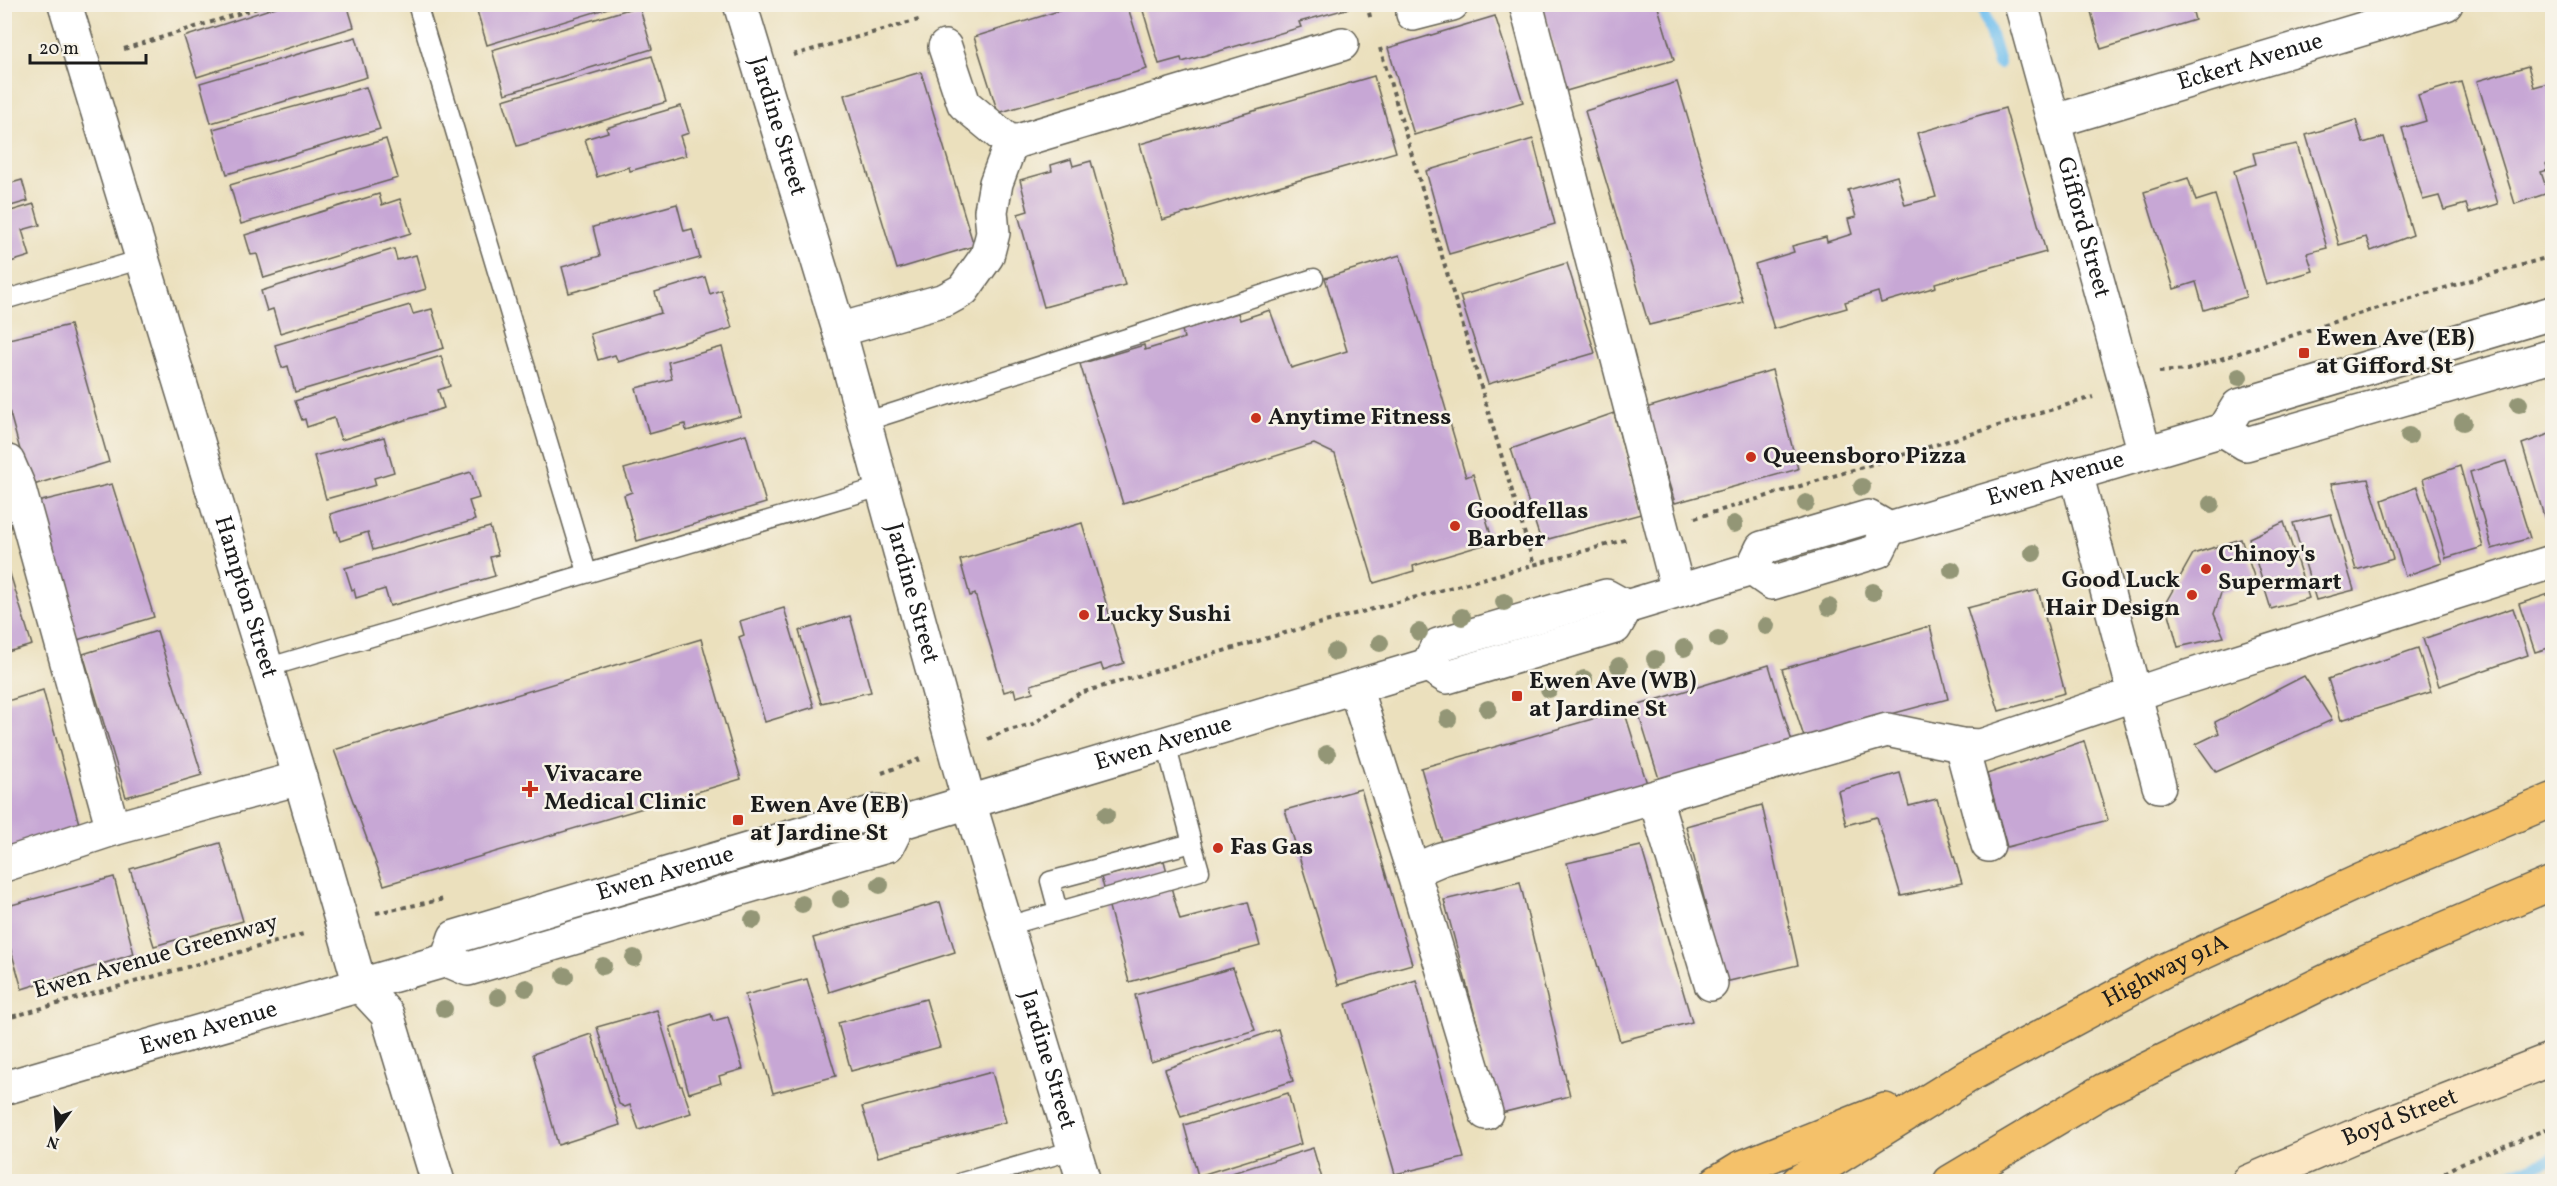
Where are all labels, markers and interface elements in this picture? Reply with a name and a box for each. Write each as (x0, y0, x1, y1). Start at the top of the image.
street label: Eckert Avenue (2173, 25, 2327, 100)
scale bar (30, 27, 146, 65)
text: 20 m (39, 37, 79, 62)
street label: Jardine Street (740, 53, 814, 200)
street label: Gifford Street (2047, 153, 2118, 302)
place label: Ewen Ave (EB) at Gifford St (2316, 322, 2475, 384)
marker: Ewen Ave (EB) at Gifford St (2297, 346, 2311, 360)
place label: Anytime Fitness (1268, 401, 1451, 435)
marker: Anytime Fitness (1249, 411, 1263, 425)
place label: Queensboro Pizza (1763, 440, 1966, 474)
street label: Ewen Avenue (1983, 443, 2129, 516)
marker: Queensboro Pizza (1744, 450, 1758, 464)
place label: Goodfellas Barber (1467, 495, 1588, 557)
street label: Hampton Street (204, 512, 286, 683)
street label: Jardine Street (876, 519, 947, 668)
marker: Goodfellas Barber (1448, 519, 1462, 533)
place label: Chinoy's Supermart (2218, 538, 2342, 600)
marker: Chinoy's Supermart (2199, 562, 2213, 576)
place label: Good Luck Hair Design (2045, 564, 2180, 626)
marker: Good Luck Hair Design (2185, 588, 2199, 602)
place label: Lucky Sushi (1096, 598, 1231, 632)
marker: Lucky Sushi (1077, 608, 1091, 622)
place label: Ewen Ave (WB) at Jardine St (1529, 665, 1696, 727)
marker: Ewen Ave (WB) at Jardine St (1510, 689, 1524, 703)
street label: Ewen Avenue (1091, 707, 1236, 781)
place label: Vivacare Medical Clinic (544, 758, 706, 820)
marker: Vivacare Medical Clinic (521, 780, 539, 798)
place label: Ewen Ave (EB) at Jardine St (750, 789, 909, 851)
marker: Ewen Ave (EB) at Jardine St (731, 813, 745, 827)
place label: Fas Gas (1230, 831, 1313, 865)
street label: Ewen Avenue (593, 838, 738, 911)
marker: Fas Gas (1211, 841, 1225, 855)
street label: Ewen Avenue Greenway (30, 906, 282, 1008)
street label: Highway 91A (2097, 926, 2234, 1017)
street label: Jardine Street (1010, 986, 1084, 1134)
street label: Ewen Avenue (136, 993, 281, 1065)
street label: Boyd Street (2337, 1080, 2463, 1156)
north arrow (27, 1099, 87, 1159)
text: N (44, 1129, 62, 1154)

